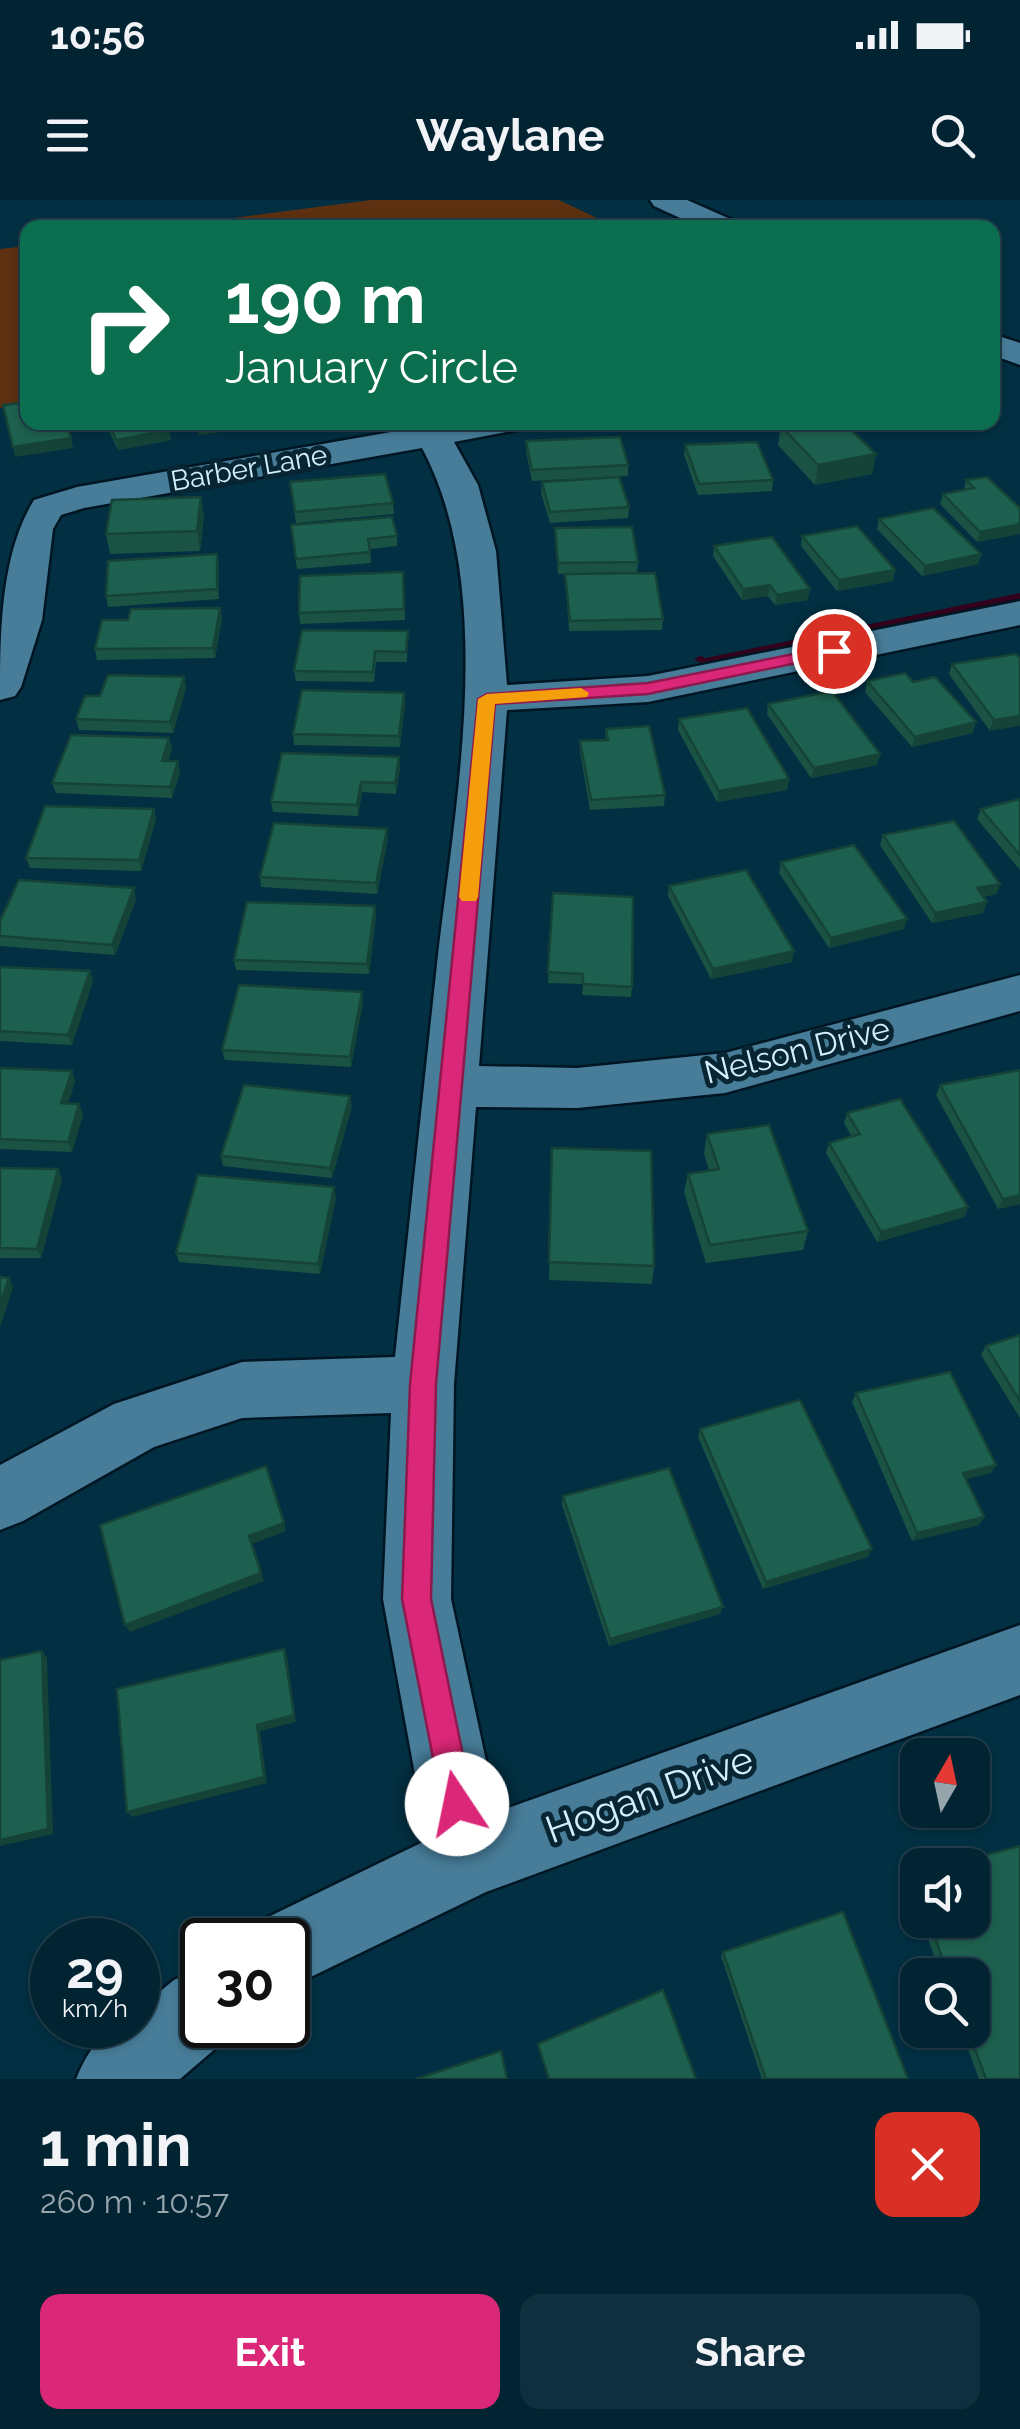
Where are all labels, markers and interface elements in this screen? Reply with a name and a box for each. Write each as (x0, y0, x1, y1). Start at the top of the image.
text: 10:56 (50, 13, 146, 58)
icon: menu (40, 108, 95, 163)
icon: search (925, 108, 980, 163)
text: Waylane (416, 109, 604, 162)
text: 190 m (225, 257, 426, 339)
icon: right (60, 260, 190, 390)
text: January Circle (225, 341, 518, 394)
street label: Barber Lane (168, 438, 330, 498)
pin (792, 609, 877, 694)
icon: arrive (807, 624, 862, 679)
street label: Nelson Drive (701, 1009, 893, 1091)
street label: Hogan Drive (539, 1736, 759, 1852)
north arrow (900, 1738, 990, 1828)
map controls (900, 1738, 990, 2048)
position arrow (405, 1752, 509, 1856)
button: sound (900, 1848, 990, 1938)
speed limit sign: 30 (180, 1918, 310, 2048)
text: 29 (66, 1941, 124, 2000)
button: search (900, 1958, 990, 2048)
text: km/h (62, 1993, 128, 2023)
text: 1 min (40, 2110, 191, 2180)
button: close (875, 2112, 980, 2217)
text: 260 m · 10:57 (40, 2183, 229, 2220)
button: Exit (40, 2294, 500, 2409)
button: Share (520, 2294, 980, 2409)

